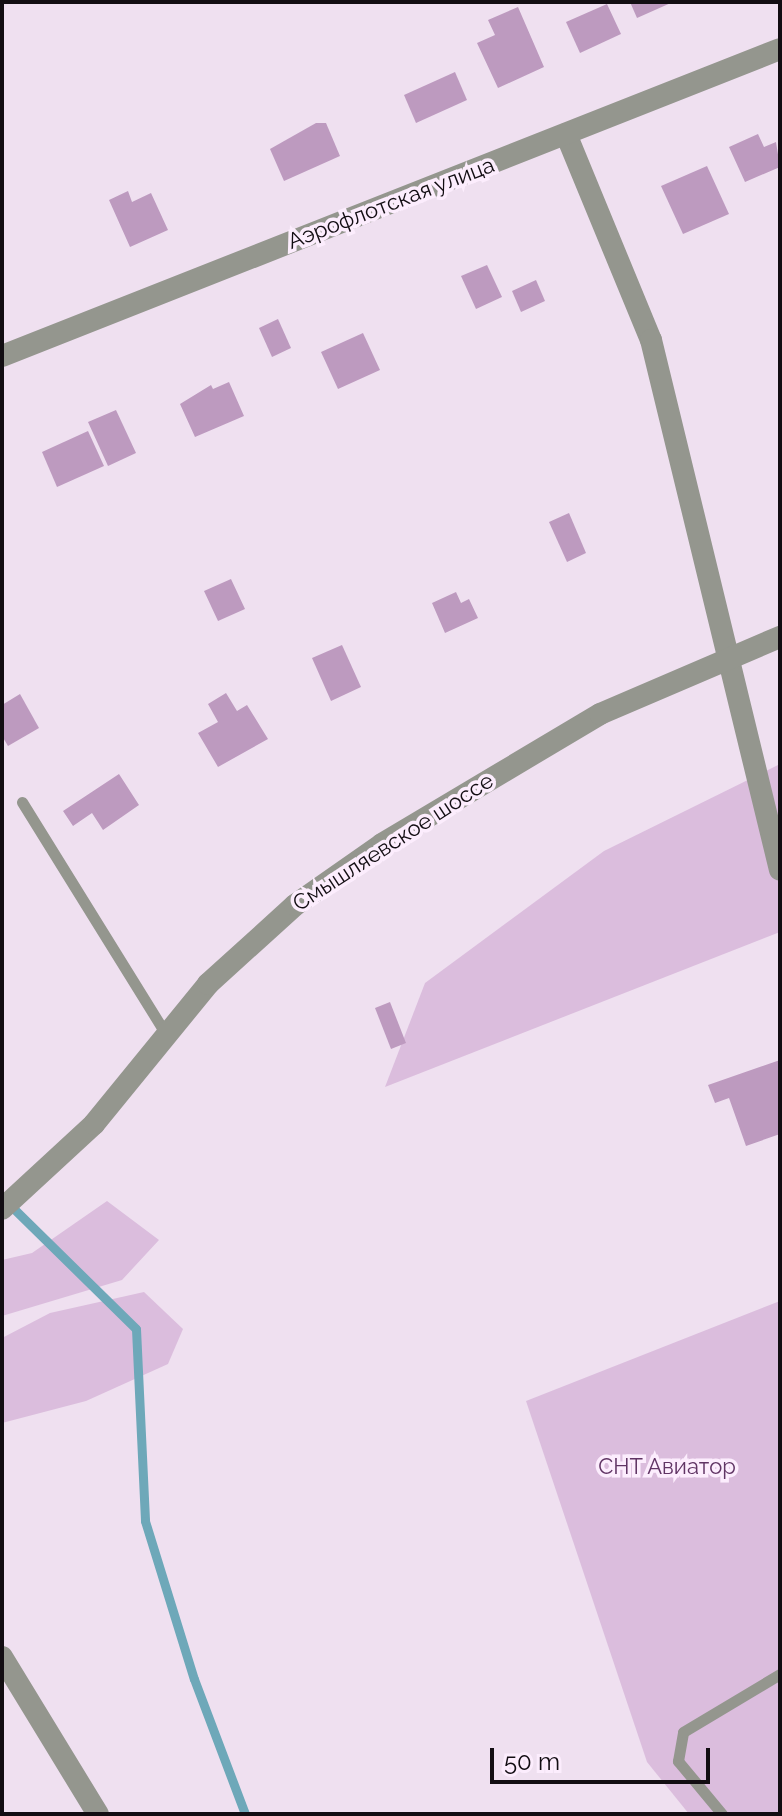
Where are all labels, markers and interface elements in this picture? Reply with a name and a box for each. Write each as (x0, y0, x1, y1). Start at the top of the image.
street label: Аэрофлотская улица (284, 151, 498, 255)
street label: Смышляевское шоссе (288, 767, 498, 917)
park label: СНТ Авиатор (597, 1454, 737, 1480)
scale bar (494, 1732, 714, 1782)
text: 50 m (504, 1747, 560, 1776)

